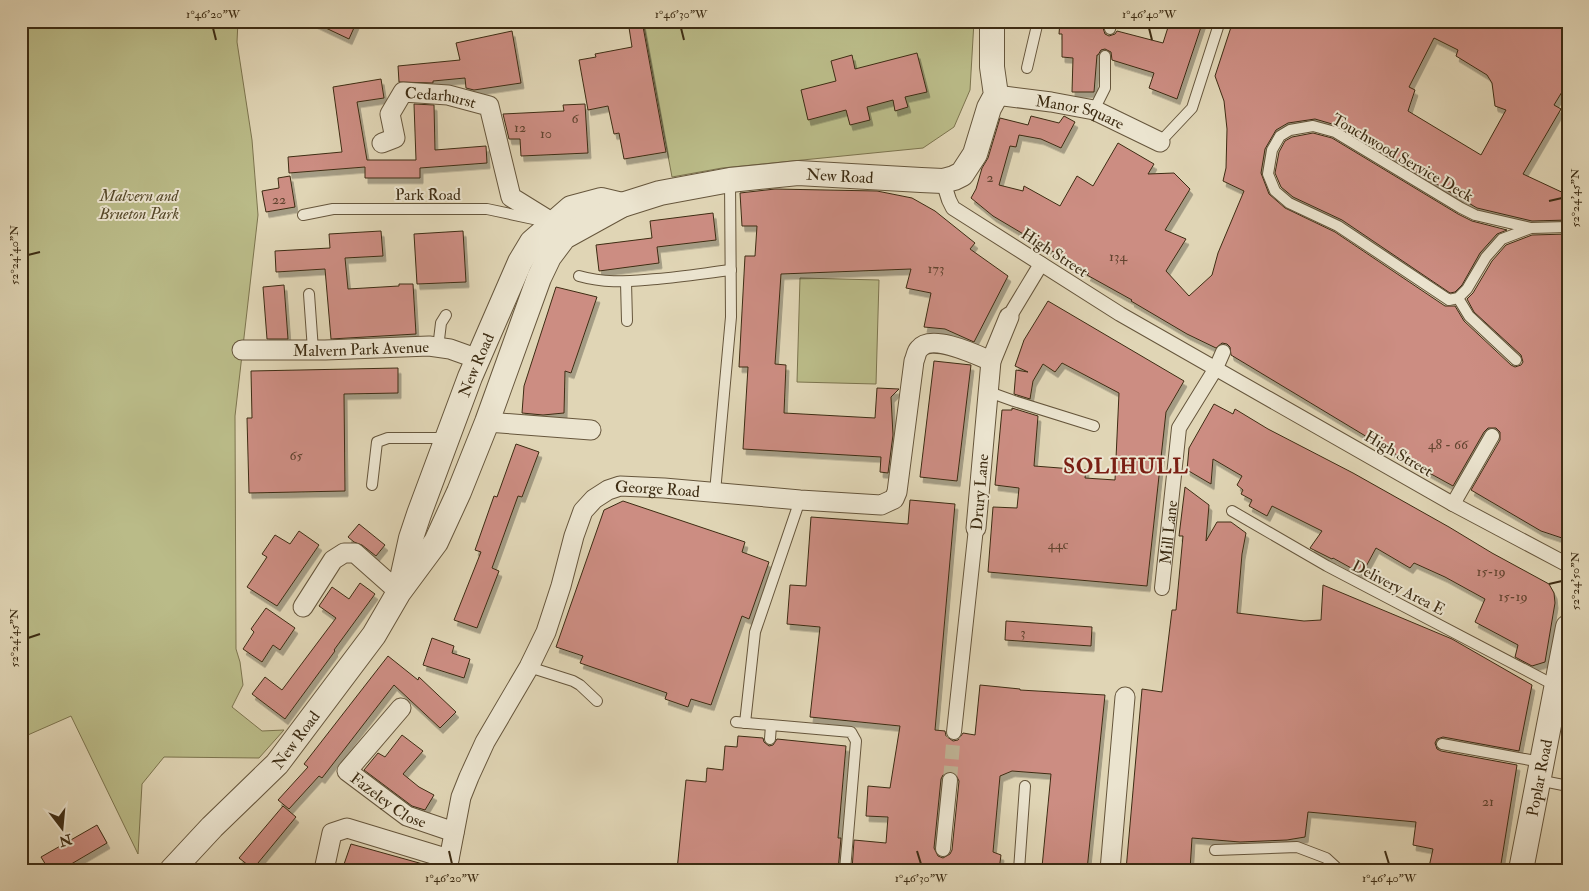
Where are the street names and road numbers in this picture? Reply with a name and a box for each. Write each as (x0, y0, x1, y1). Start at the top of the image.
street label: Cedarhurst (404, 83, 478, 113)
street label: Manor Square (1034, 91, 1128, 134)
street label: Touchwood Service Deck (1328, 109, 1477, 207)
street label: New Road (806, 164, 874, 188)
street label: Park Road (395, 185, 461, 205)
street label: High Street (1017, 224, 1092, 282)
street label: New Road (454, 330, 499, 400)
street label: Malvern Park Avenue (293, 337, 430, 361)
street label: High Street (1361, 426, 1436, 481)
street label: Drury Lane (967, 453, 993, 531)
street label: George Road (615, 477, 701, 502)
street label: Mill Lane (1156, 499, 1182, 566)
street label: Delivery Area E (1349, 556, 1449, 620)
street label: New Road (268, 707, 325, 773)
street label: Poplar Road (1523, 738, 1557, 818)
street label: Fazeley Close (346, 768, 429, 833)

